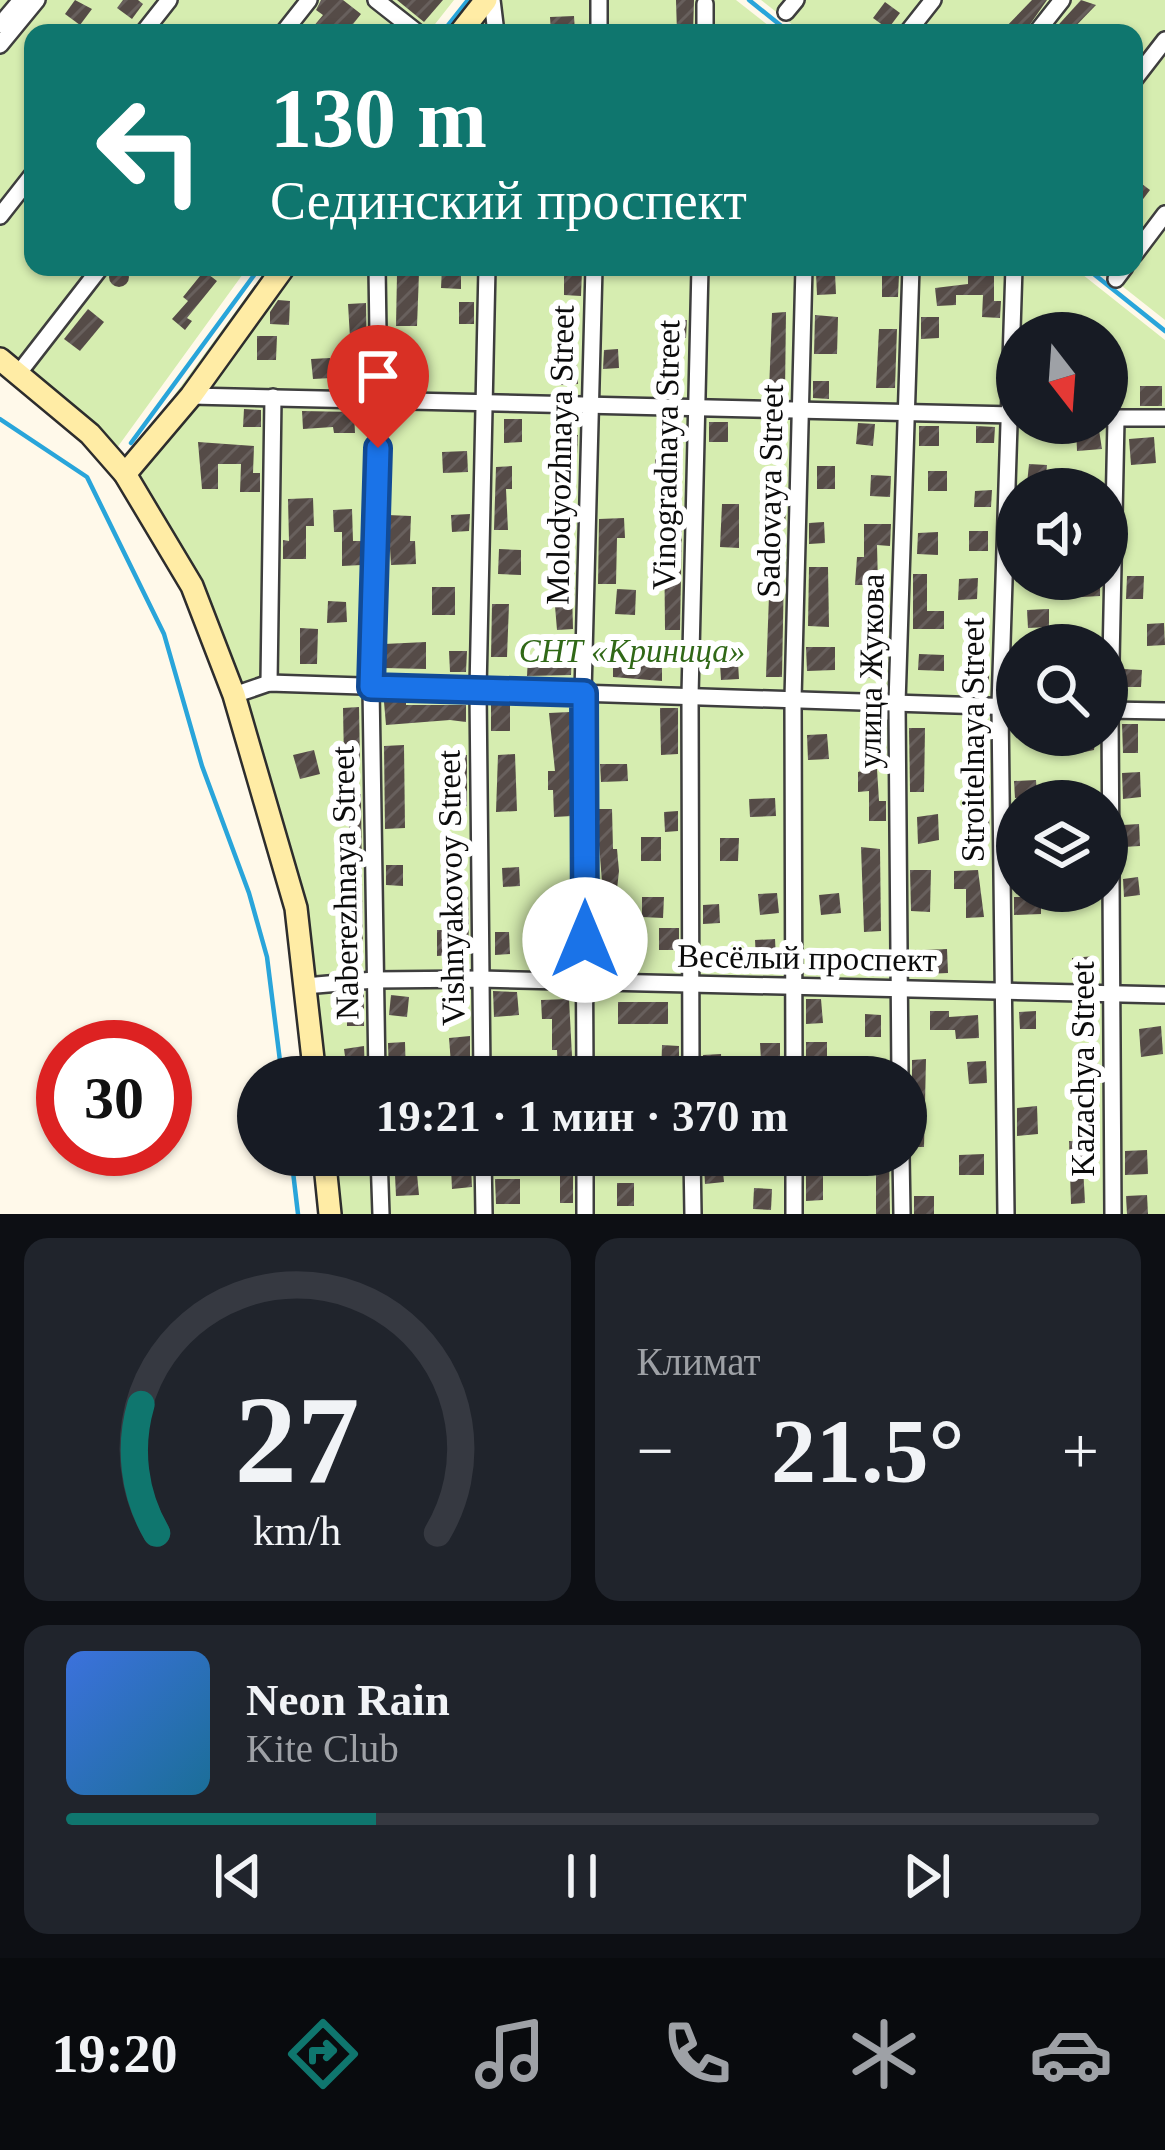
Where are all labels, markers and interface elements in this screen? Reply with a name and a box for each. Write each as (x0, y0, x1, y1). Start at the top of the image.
icon: left (72, 72, 228, 228)
text: 130 m (270, 72, 487, 165)
text: Сединский проспект (270, 171, 747, 231)
street label: Molodyozhnaya Street (539, 305, 581, 605)
north arrow (996, 312, 1128, 444)
map controls (996, 312, 1128, 912)
street label: Vinogradnaya Street (646, 320, 686, 590)
pin (327, 325, 429, 448)
icon: arrive (345, 343, 411, 409)
street label: Sadovaya Street (750, 384, 790, 598)
button: sound (996, 468, 1128, 600)
street label: улица Жукова (851, 573, 891, 769)
street label: Stroitelnaya Street (955, 618, 991, 862)
button: search (996, 624, 1128, 756)
park label: СНТ «Криница» (519, 633, 745, 669)
street label: Naberezhnaya Street (325, 746, 365, 1020)
street label: Vishnyakovoy Street (431, 750, 471, 1026)
button: layers (996, 780, 1128, 912)
position arrow (522, 877, 648, 1003)
street label: Весёлый проспект (677, 938, 937, 978)
street label: Kazachya Street (1065, 961, 1101, 1177)
speed limit sign: 30 (36, 1020, 192, 1176)
text: 19:21 · 1 мин · 370 m (376, 1091, 788, 1141)
text: Климат (637, 1340, 761, 1383)
text: 27 (235, 1371, 360, 1509)
text: 21.5° (771, 1402, 965, 1501)
text: − (637, 1414, 674, 1487)
text: + (1062, 1414, 1099, 1487)
text: km/h (253, 1506, 341, 1553)
text: Neon Rain (246, 1675, 450, 1725)
text: Kite Club (246, 1727, 399, 1770)
icon: previous (205, 1843, 271, 1909)
icon: pause (549, 1843, 615, 1909)
icon: next (894, 1843, 960, 1909)
icon: directions (281, 2012, 365, 2096)
icon: music (468, 2012, 552, 2096)
icon: phone (655, 2012, 739, 2096)
icon: climate (842, 2012, 926, 2096)
icon: car (1029, 2012, 1113, 2096)
text: 19:20 (52, 2024, 178, 2084)

